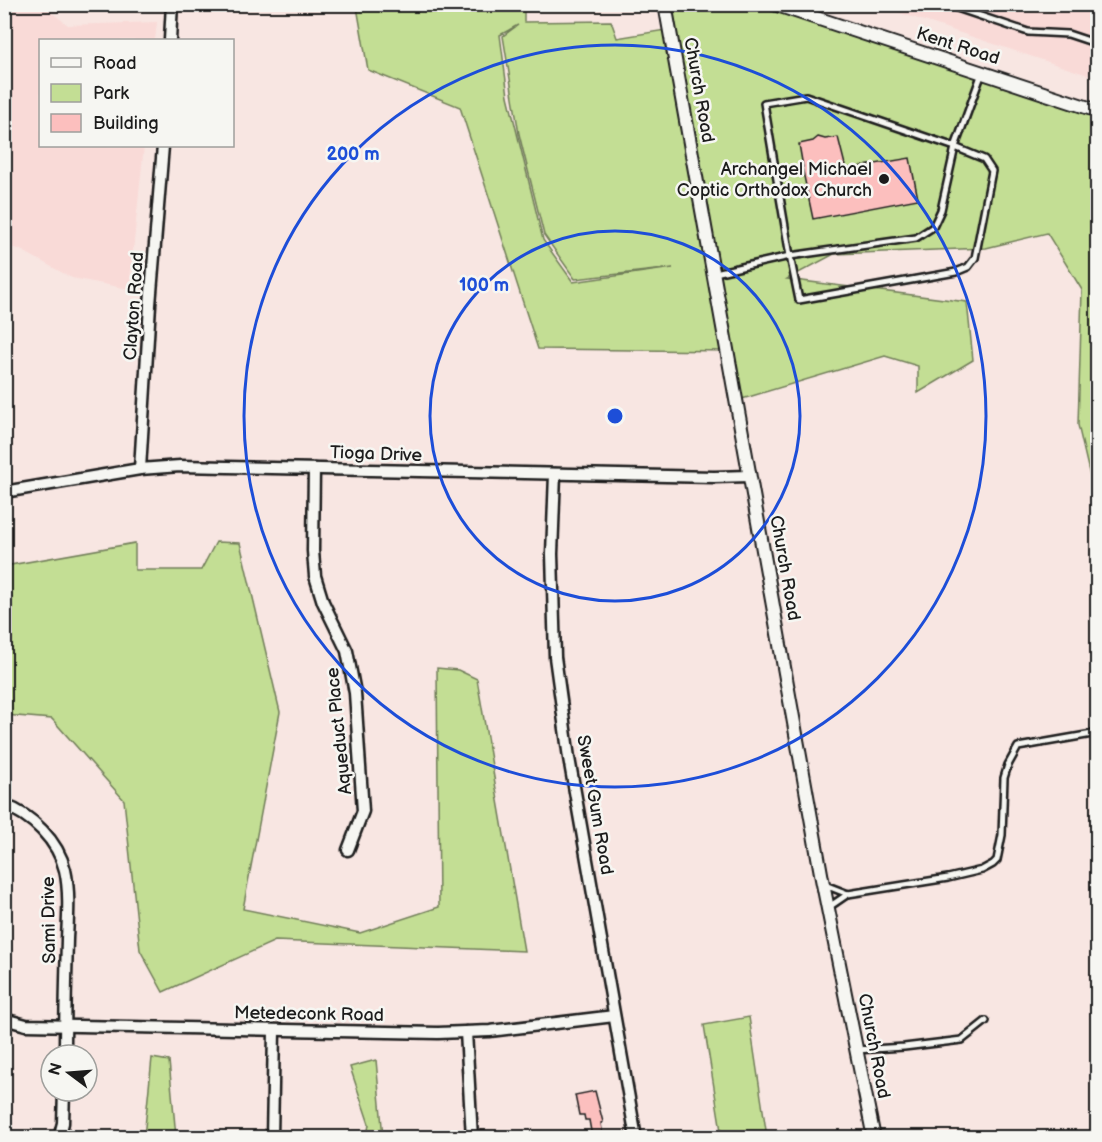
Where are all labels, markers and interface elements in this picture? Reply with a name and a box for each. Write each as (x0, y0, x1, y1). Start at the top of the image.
street label: Kent Road (914, 23, 1002, 69)
street label: Church Road (679, 36, 719, 144)
legend (39, 39, 234, 147)
text: Road (93, 53, 137, 74)
text: Park (93, 83, 129, 104)
text: Building (93, 113, 159, 134)
text: 200 m (326, 144, 380, 165)
place label: Archangel Michael Coptic Orthodox Church (677, 159, 872, 201)
marker: Archangel Michael Coptic Orthodox Church (877, 172, 891, 186)
street label: Clayton Road (120, 251, 148, 361)
text: 100 m (459, 275, 509, 296)
centre of rings (605, 406, 625, 426)
street label: Tioga Drive (329, 442, 423, 466)
street label: Church Road (765, 514, 805, 622)
street label: Aqueduct Place (322, 666, 356, 796)
street label: Sweet Gum Road (572, 734, 618, 876)
street label: Sami Drive (38, 876, 60, 964)
street label: Church Road (854, 992, 894, 1100)
street label: Metedeconk Road (234, 1002, 384, 1026)
north arrow (39, 1043, 99, 1103)
text: N (45, 1061, 67, 1078)

